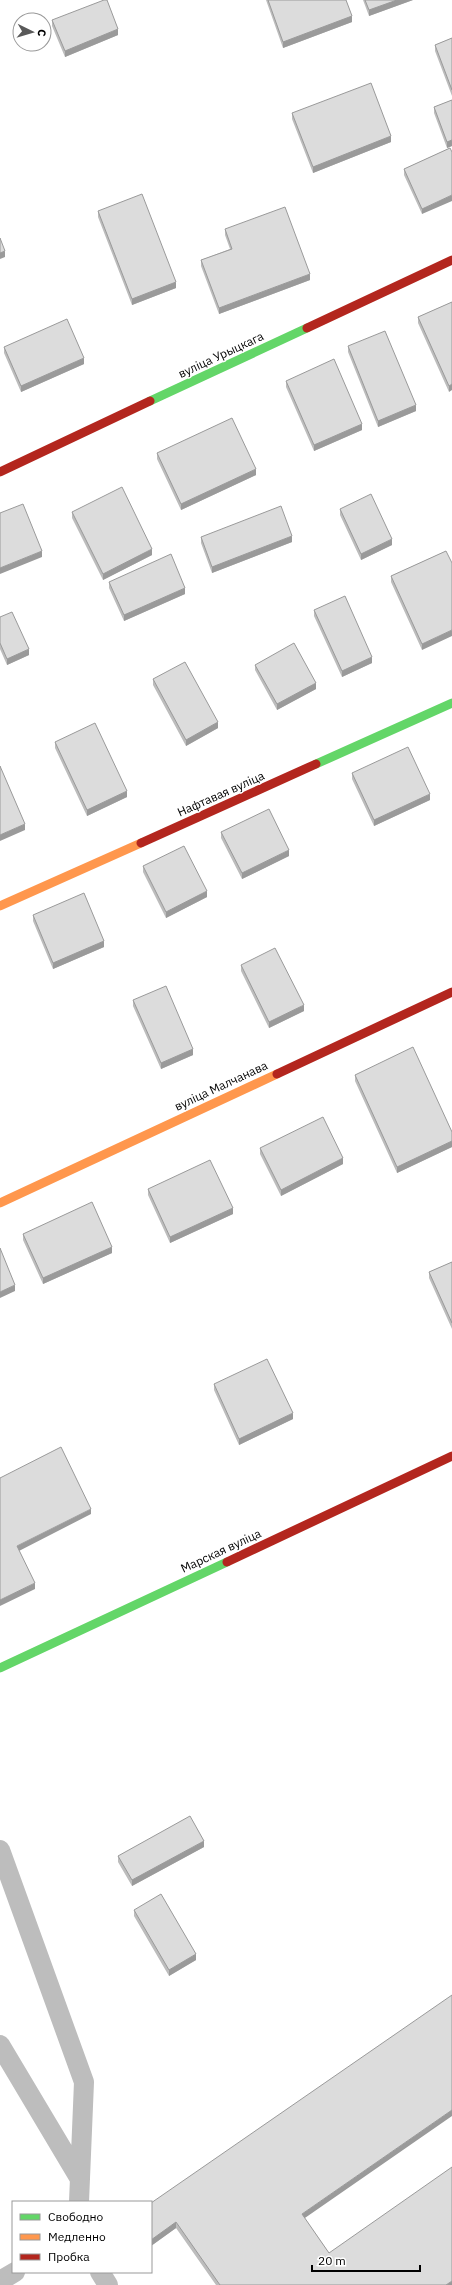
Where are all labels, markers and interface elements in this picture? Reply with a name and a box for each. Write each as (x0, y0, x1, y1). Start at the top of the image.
north arrow (12, 12, 52, 52)
text: С (35, 29, 49, 37)
street label: вуліца Урыцкага (176, 328, 266, 381)
street label: Нафтавая вуліца (175, 767, 267, 819)
street label: вуліца Малчанава (172, 1057, 270, 1114)
street label: Марская вуліца (178, 1525, 264, 1576)
legend (12, 2201, 152, 2273)
text: Свободно (48, 2209, 104, 2224)
text: Медленно (48, 2229, 106, 2244)
scale bar (312, 2247, 420, 2273)
text: Пробка (48, 2249, 90, 2264)
text: 20 m (318, 2253, 346, 2268)

